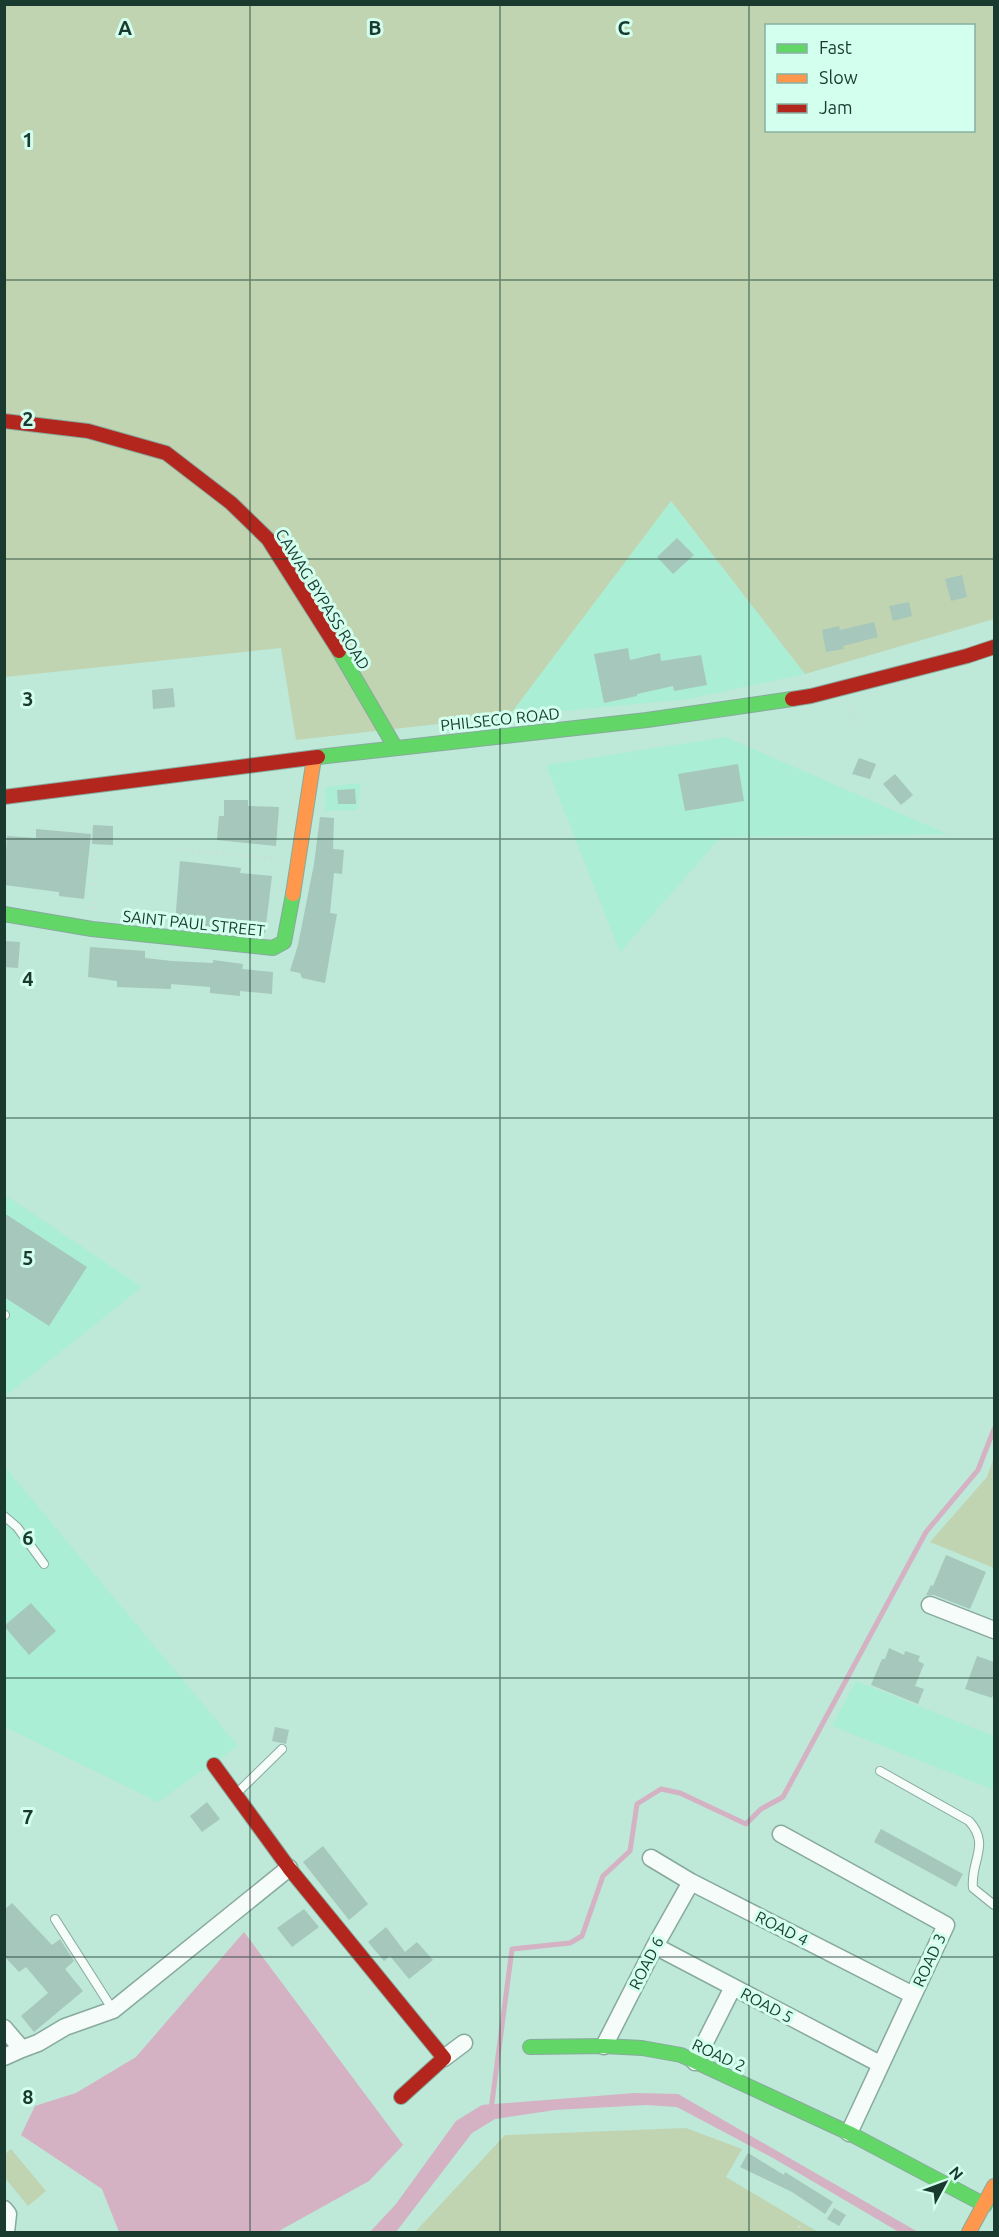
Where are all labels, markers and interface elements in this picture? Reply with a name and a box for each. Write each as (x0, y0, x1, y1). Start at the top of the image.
text: A (118, 16, 132, 39)
text: B (368, 16, 382, 39)
text: C (618, 16, 631, 39)
legend (765, 24, 975, 132)
text: Fast (819, 37, 852, 57)
text: Slow (819, 67, 858, 87)
text: Jam (819, 97, 853, 117)
text: 1 (22, 128, 34, 151)
text: 2 (22, 407, 34, 430)
street label: CAWAG BYPASS ROAD (272, 525, 374, 673)
text: 3 (22, 687, 34, 710)
street label: PHILSECO ROAD (439, 704, 561, 734)
street label: SAINT PAUL STREET (122, 907, 266, 939)
text: 4 (22, 967, 34, 990)
text: 5 (22, 1246, 34, 1269)
text: 6 (22, 1526, 34, 1549)
text: 7 (22, 1805, 34, 1828)
street label: ROAD 4 (753, 1907, 811, 1949)
street label: ROAD 3 (909, 1931, 949, 1989)
street label: ROAD 6 (625, 1934, 667, 1992)
street label: ROAD 5 (738, 1984, 796, 2026)
street label: ROAD 2 (690, 2035, 748, 2075)
text: 8 (22, 2085, 34, 2108)
north arrow (915, 2153, 975, 2213)
text: N (946, 2163, 967, 2184)

